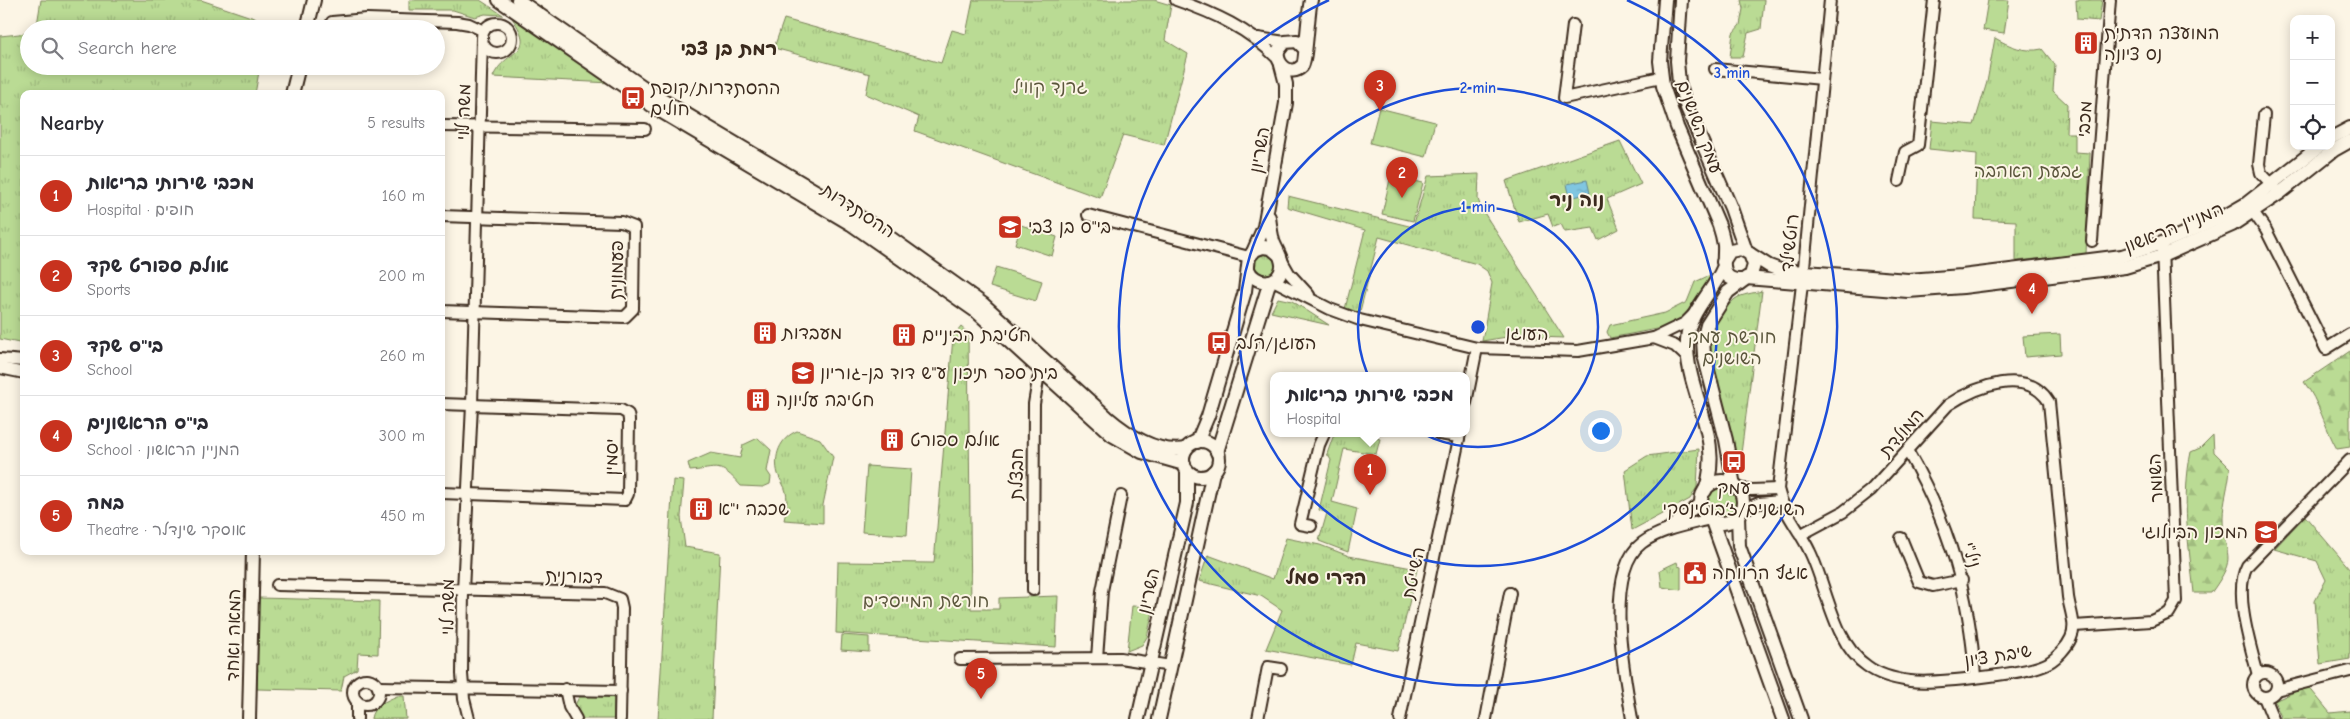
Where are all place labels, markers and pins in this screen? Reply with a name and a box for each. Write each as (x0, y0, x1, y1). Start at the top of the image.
place label: המועצה הדתית נס ציונה (2104, 23, 2220, 65)
building icon: המועצה הדתית נס ציונה (2073, 30, 2099, 56)
pin: 3 (1364, 70, 1396, 111)
place label: ההסתדרות/קופת חולים (650, 78, 781, 120)
bus stop icon: ההסתדרות/קופת חולים (620, 85, 646, 111)
pin: 2 (1386, 157, 1418, 198)
school or university icon: בי"ס בן צבי (997, 214, 1023, 240)
place label: בי"ס בן צבי (1028, 217, 1111, 238)
pin: 4 (2016, 273, 2048, 314)
centre of rings (1469, 318, 1487, 336)
building icon: מעבדות (752, 320, 778, 346)
building icon: חטיבת הביניים (891, 322, 917, 348)
place label: מעבדות (781, 323, 842, 344)
place label: חטיבת הביניים (922, 325, 1031, 346)
bus stop icon: העוגן/הלב (1206, 330, 1232, 356)
place label: העוגן/הלב (1236, 333, 1317, 354)
school or university icon: בית ספר תיכון ע"ש דוד בן-גוריון (790, 360, 816, 386)
place label: בית ספר תיכון ע"ש דוד בן-גוריון (820, 363, 1058, 384)
building icon: חטיבה עליונה (745, 387, 771, 413)
place label: חטיבה עליונה (776, 390, 874, 411)
building icon: אולם ספורט (879, 427, 905, 453)
place label: אולם ספורט (910, 430, 1000, 451)
bus stop icon: עמק השושנים/ז׳בוטינסקי (1721, 449, 1747, 475)
pin: 1 (1354, 454, 1386, 495)
place label: עמק השושנים/ז׳בוטינסקי (1663, 478, 1805, 520)
building icon: שכבה י"א (688, 496, 714, 522)
place label: שכבה י"א (718, 499, 789, 520)
school or university icon: המכון הביולוגי (2253, 519, 2279, 545)
place label: המכון הביולוגי (2141, 522, 2248, 543)
public building icon: אגף הרווחה (1682, 560, 1708, 586)
place label: אגף הרווחה (1712, 563, 1808, 584)
pin: 5 (965, 658, 997, 699)

